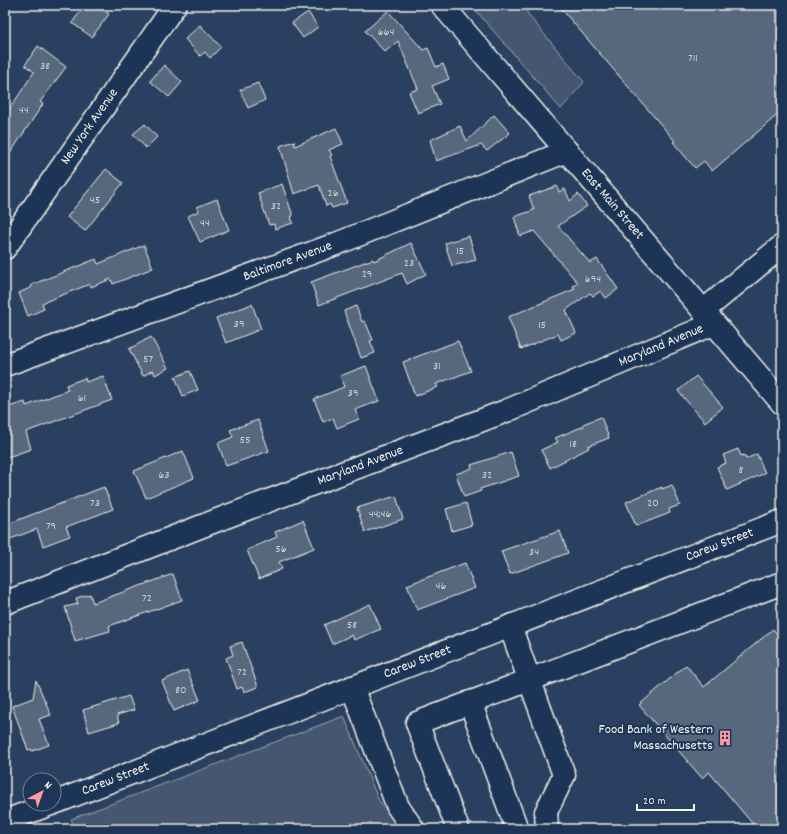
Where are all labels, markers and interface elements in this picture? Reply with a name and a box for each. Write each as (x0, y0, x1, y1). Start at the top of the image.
house number: 664 (378, 24, 394, 41)
house number: 711 (688, 50, 698, 67)
house number: 38 (40, 58, 50, 75)
street label: New York Avenue (56, 84, 124, 169)
house number: 44 (19, 102, 29, 119)
street label: East Main Street (576, 164, 648, 244)
house number: 26 (327, 185, 339, 202)
house number: 45 (90, 192, 100, 209)
house number: 32 (271, 198, 281, 215)
house number: 44 (200, 215, 210, 232)
street label: Baltimore Avenue (241, 236, 335, 287)
house number: 15 (456, 243, 464, 260)
house number: 23 (404, 255, 414, 272)
house number: 29 (362, 266, 372, 283)
house number: 694 (585, 271, 601, 288)
house number: 39 (234, 316, 244, 333)
house number: 15 (538, 317, 546, 334)
street label: Maryland Avenue (616, 319, 707, 372)
house number: 57 (143, 351, 153, 368)
house number: 31 (433, 358, 441, 375)
house number: 39 (348, 385, 358, 402)
house number: 61 (78, 390, 86, 407)
house number: 55 (239, 432, 251, 449)
house number: 18 (569, 436, 577, 453)
street label: Maryland Avenue (315, 441, 406, 491)
house number: 8 (739, 462, 744, 479)
house number: 63 (158, 467, 170, 484)
house number: 32 (482, 467, 492, 484)
house number: 73 (90, 495, 100, 512)
house number: 20 (647, 495, 659, 512)
house number: 44;46 (369, 506, 391, 523)
house number: 79 (46, 518, 56, 535)
street label: Carew Street (683, 523, 757, 567)
house number: 56 (275, 541, 287, 558)
house number: 34 (529, 544, 539, 561)
house number: 46 (436, 578, 447, 595)
house number: 72 (142, 590, 152, 607)
house number: 58 (347, 617, 357, 634)
street label: Carew Street (381, 640, 454, 684)
house number: 72 (237, 664, 247, 681)
house number: 80 (175, 682, 187, 699)
place label: Food Bank of Western Massachusetts (598, 720, 713, 756)
building icon: Food Bank of Western Massachusetts (716, 729, 734, 747)
street label: Carew Street (79, 757, 152, 801)
north arrow (22, 772, 62, 812)
text: N (40, 778, 55, 794)
scale bar (637, 786, 694, 812)
text: 20 m (643, 793, 666, 810)

